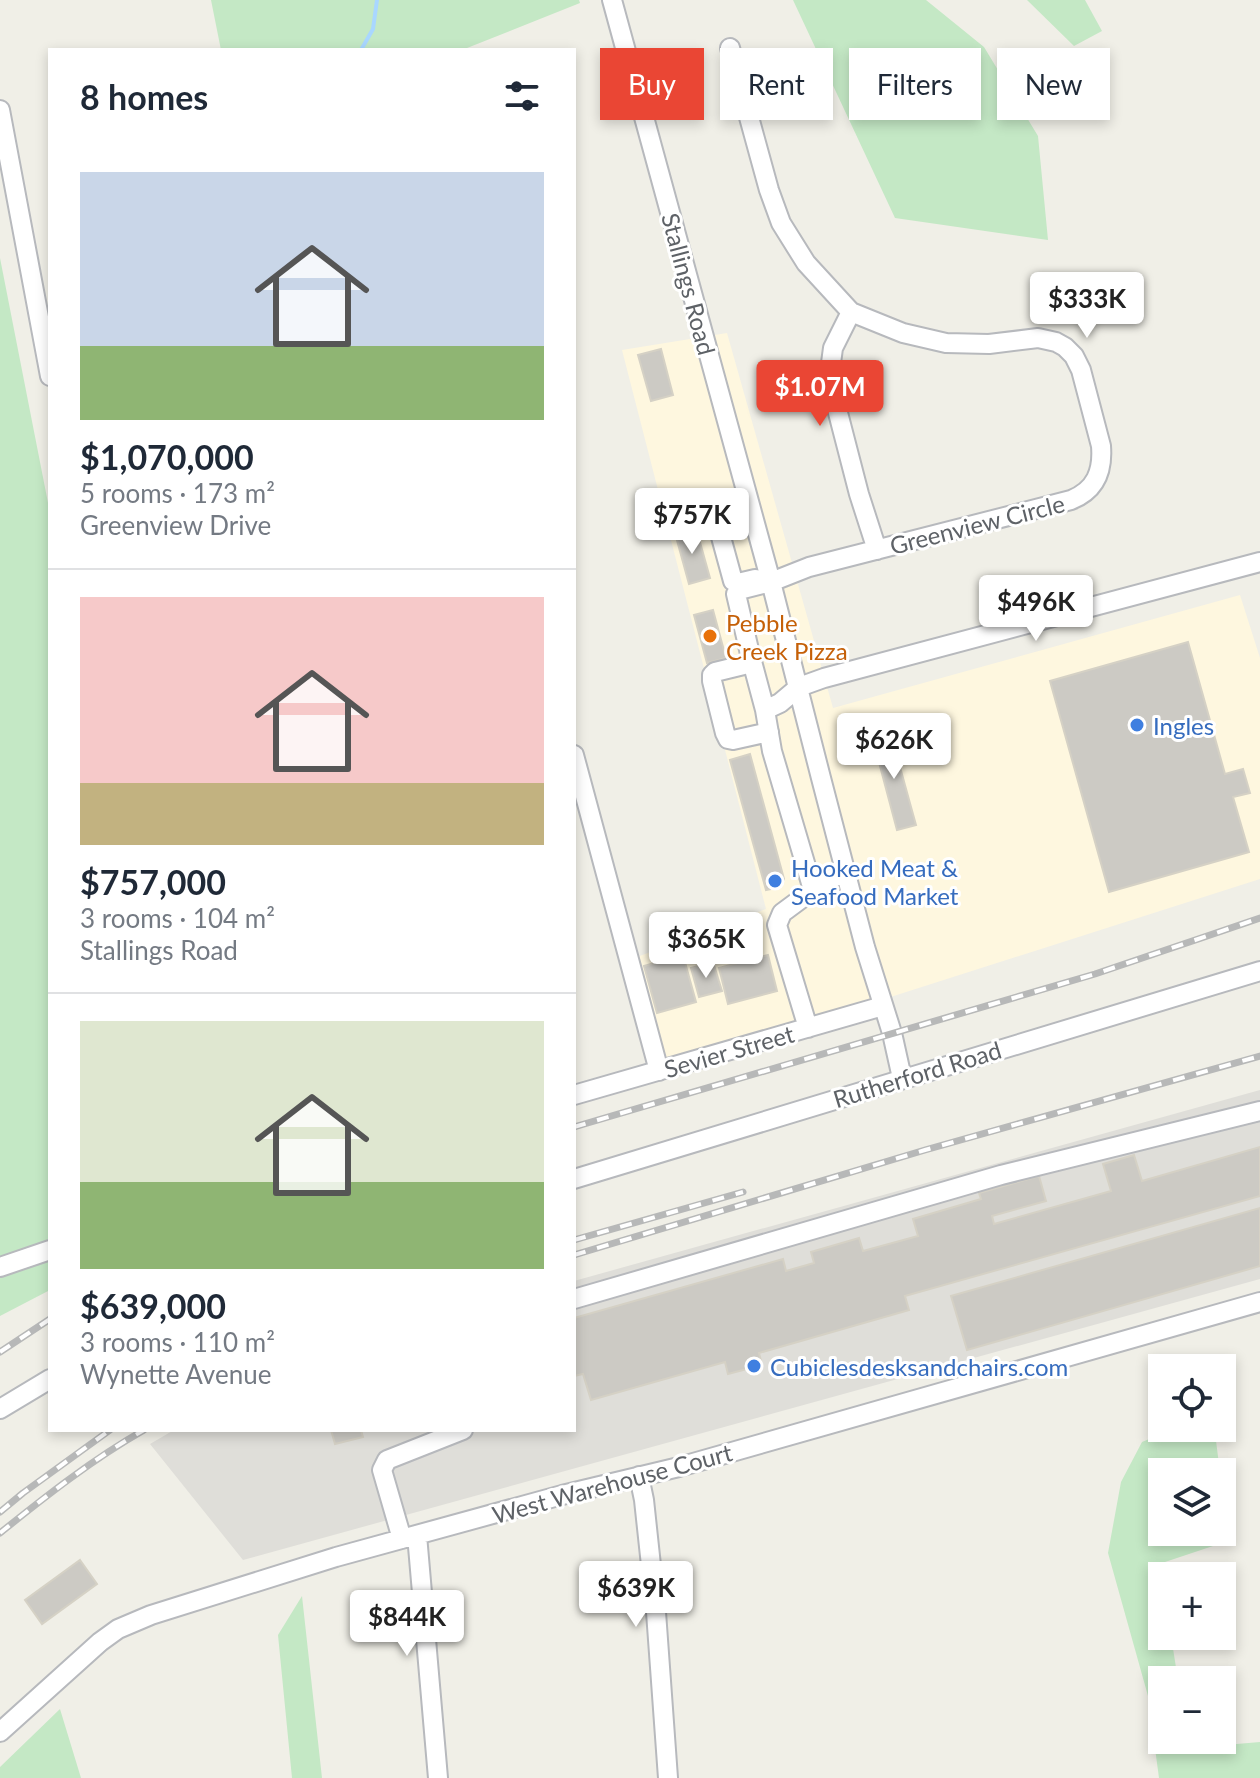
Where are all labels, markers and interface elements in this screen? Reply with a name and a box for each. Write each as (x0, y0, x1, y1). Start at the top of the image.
chip: Buy (600, 48, 704, 120)
chip: Rent (720, 48, 833, 120)
chip: Filters (849, 48, 981, 120)
chip: New (997, 48, 1110, 120)
icon: filters (500, 74, 544, 118)
text: 8 homes (80, 76, 208, 117)
street label: Stallings Road (656, 210, 722, 358)
icon: home (240, 224, 384, 368)
pin: $333K (1031, 272, 1143, 340)
text: $333K (1048, 282, 1126, 314)
pin: $1.07M (755, 360, 885, 428)
text: $1.07M (774, 370, 866, 402)
text: $1,070,000 (80, 436, 254, 477)
text: 5 rooms · 173 m² (80, 477, 275, 509)
pin: $757K (636, 488, 748, 556)
street label: Greenview Circle (887, 488, 1067, 560)
text: $757K (653, 498, 731, 530)
text: Greenview Drive (80, 509, 271, 541)
pin: $496K (980, 575, 1092, 643)
text: $496K (997, 585, 1075, 617)
place label: Pebble Creek Pizza (726, 608, 848, 665)
marker: Pebble Creek Pizza (701, 627, 719, 645)
icon: home (240, 649, 384, 793)
place label: Ingles (1153, 711, 1214, 740)
pin: $626K (838, 713, 950, 781)
marker: Ingles (1128, 716, 1146, 734)
text: $626K (855, 723, 933, 755)
place label: Hooked Meat & Seafood Market (791, 853, 959, 910)
text: $757,000 (80, 861, 226, 902)
marker: Hooked Meat & Seafood Market (766, 872, 784, 890)
text: 3 rooms · 104 m² (80, 902, 275, 934)
pin: $365K (650, 912, 762, 980)
text: $365K (667, 922, 745, 954)
text: Stallings Road (80, 934, 238, 966)
street label: Sevier Street (661, 1019, 798, 1083)
street label: Rutherford Road (830, 1035, 1004, 1113)
icon: home (240, 1073, 384, 1217)
text: $639,000 (80, 1285, 226, 1326)
text: 3 rooms · 110 m² (80, 1326, 275, 1358)
place label: Cubiclesdesksandchairs.com (770, 1352, 1068, 1381)
map controls (1148, 1354, 1236, 1754)
button: locate (1148, 1354, 1236, 1442)
marker: Cubiclesdesksandchairs.com (745, 1357, 763, 1375)
text: Wynette Avenue (80, 1358, 271, 1390)
street label: West Warehouse Court (489, 1437, 735, 1529)
button: layers (1148, 1458, 1236, 1546)
pin: $639K (580, 1561, 692, 1629)
button: + (1148, 1562, 1236, 1650)
text: $639K (597, 1571, 675, 1603)
pin: $844K (351, 1590, 463, 1658)
text: $844K (368, 1600, 446, 1632)
button: − (1148, 1666, 1236, 1754)

